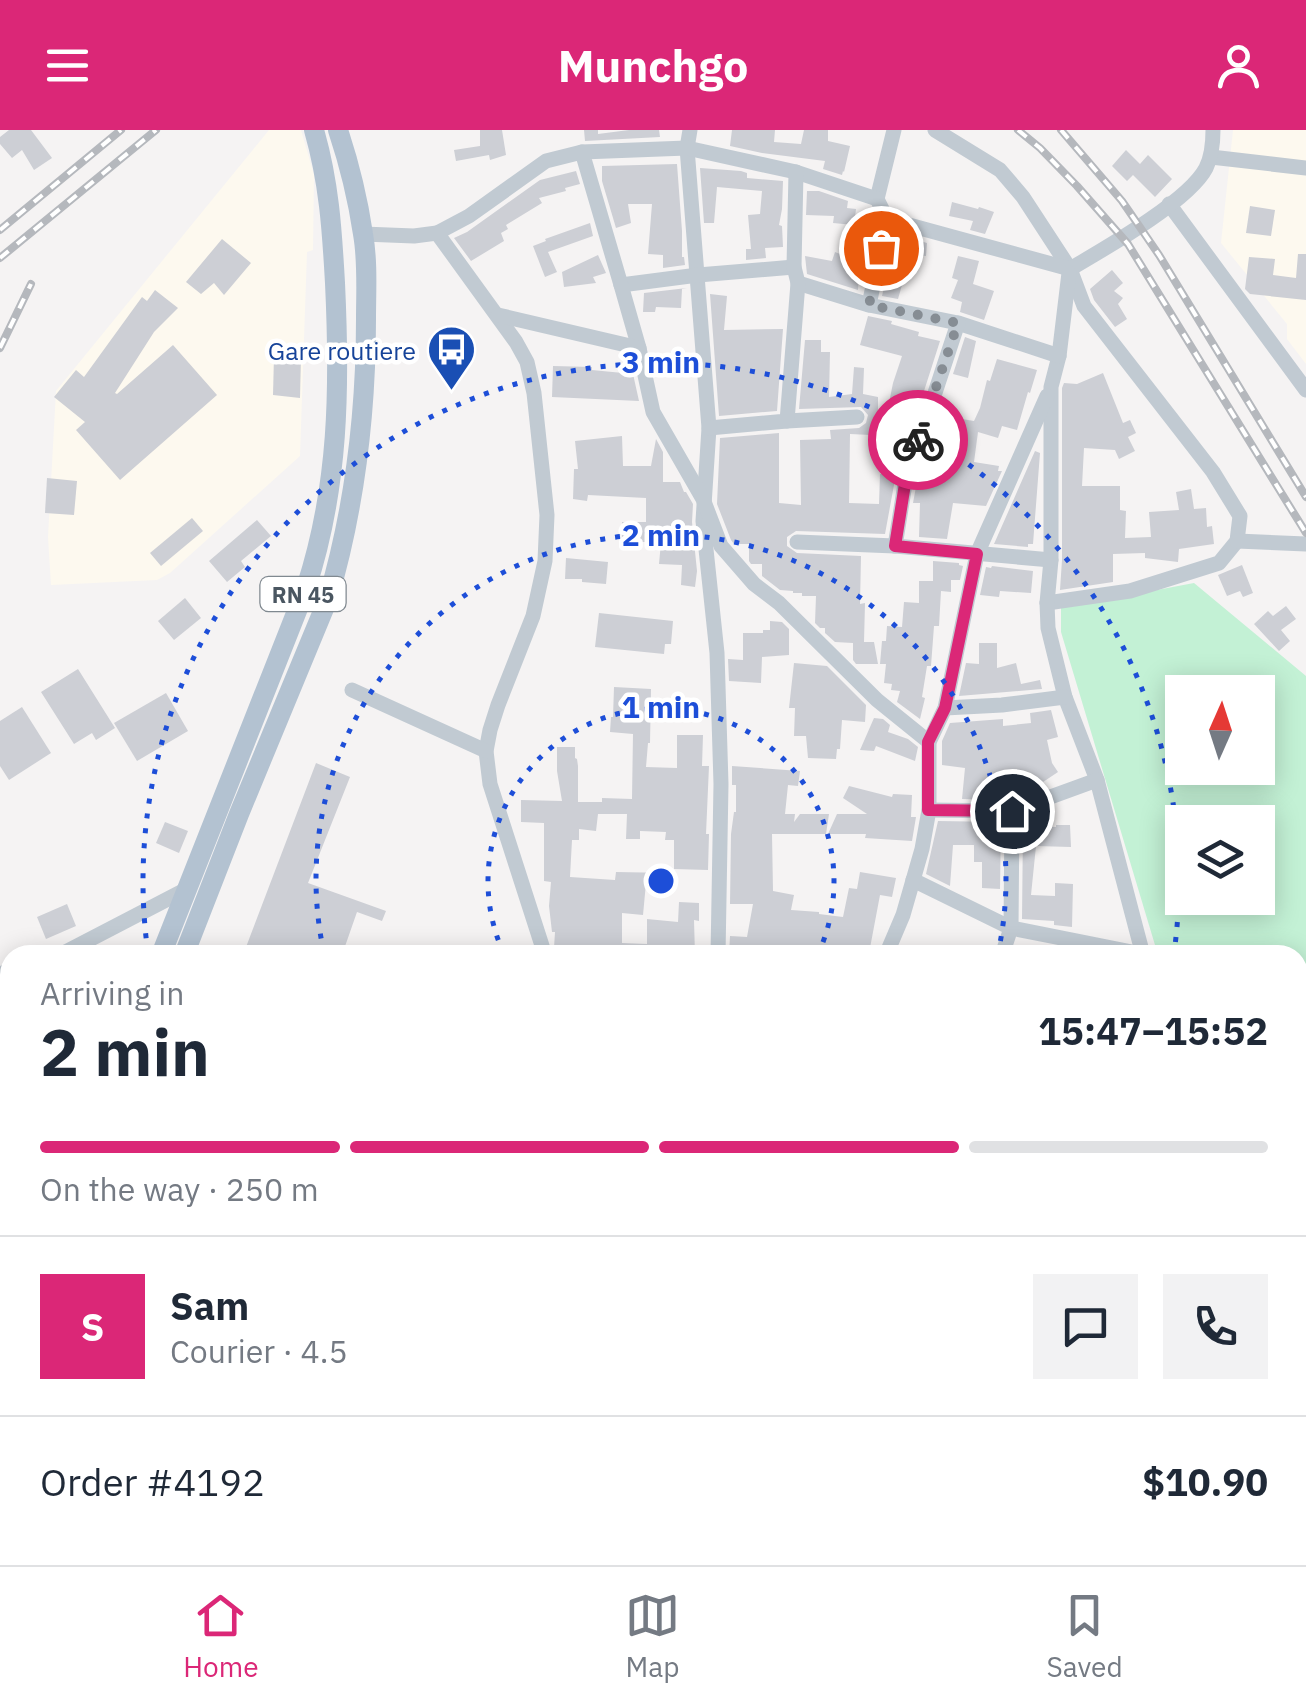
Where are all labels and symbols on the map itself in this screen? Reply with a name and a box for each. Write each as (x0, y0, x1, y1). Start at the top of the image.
pin (839, 206, 924, 291)
bus stop icon: Gare routiere (425, 324, 477, 392)
place label: Gare routiere (268, 334, 416, 367)
text: 3 min (622, 342, 700, 381)
courier (868, 390, 968, 490)
text: 2 min (622, 515, 700, 554)
road number: RN 45 (260, 577, 346, 611)
north arrow (1165, 675, 1275, 785)
text: 1 min (622, 687, 700, 726)
pin (970, 769, 1055, 854)
centre of rings (643, 863, 679, 899)

